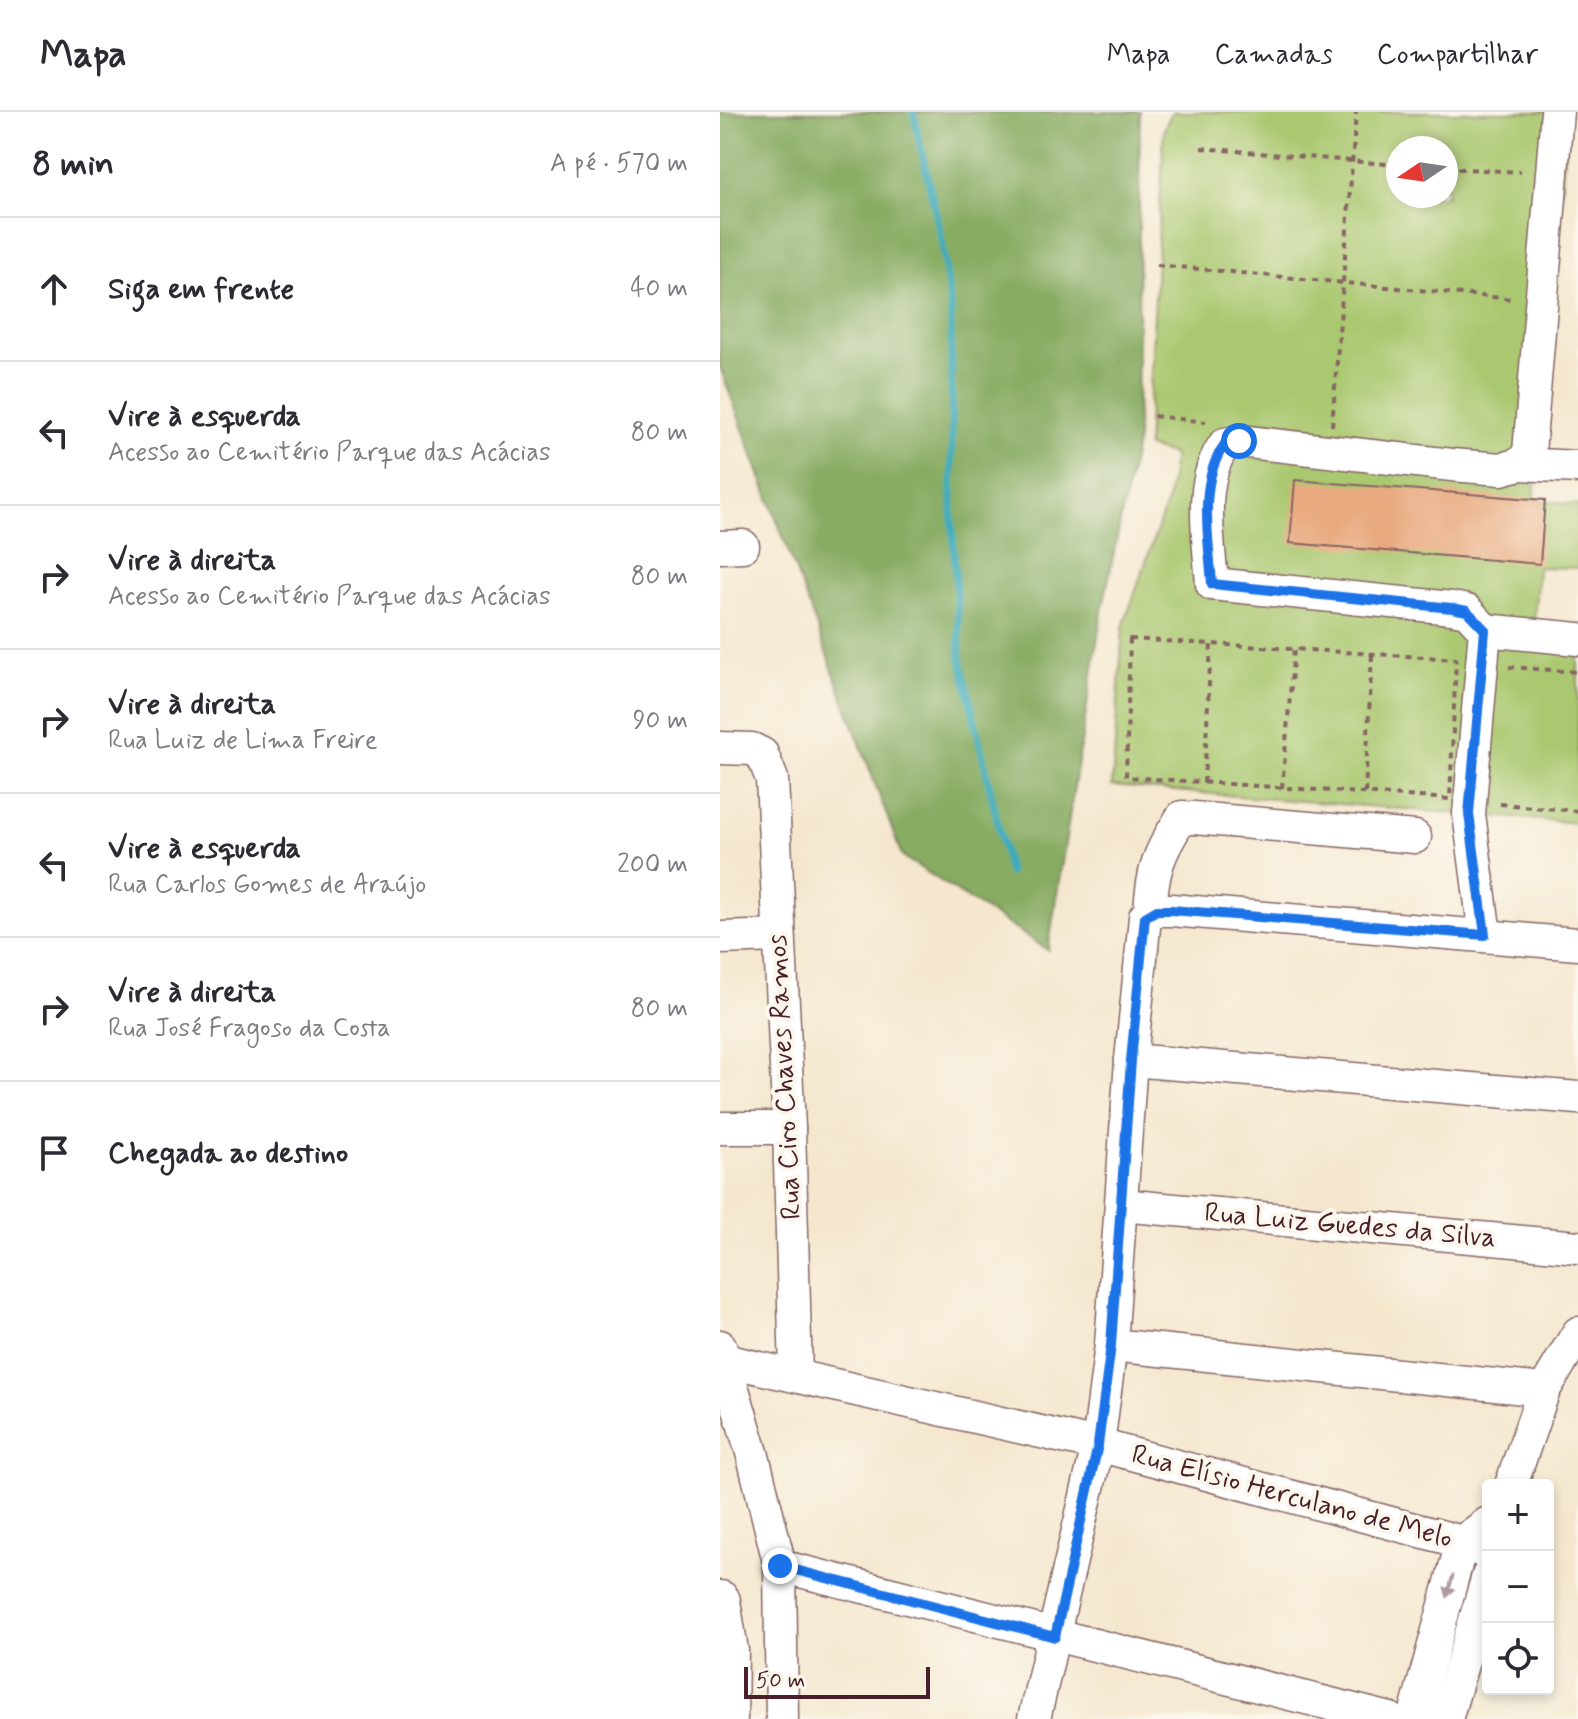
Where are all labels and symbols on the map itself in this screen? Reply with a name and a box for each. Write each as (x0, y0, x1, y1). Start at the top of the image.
north arrow (1386, 136, 1458, 208)
route start (1221, 423, 1257, 459)
street label: Rua Ciro Chaves Ramos (759, 933, 811, 1221)
street label: Rua Luiz Guedes da Silva (1203, 1195, 1497, 1257)
street label: Rua Elísio Herculano de Melo (1127, 1436, 1457, 1558)
route end (762, 1548, 798, 1584)
one-way arrow (1443, 1575, 1456, 1599)
scale bar (744, 1663, 930, 1699)

